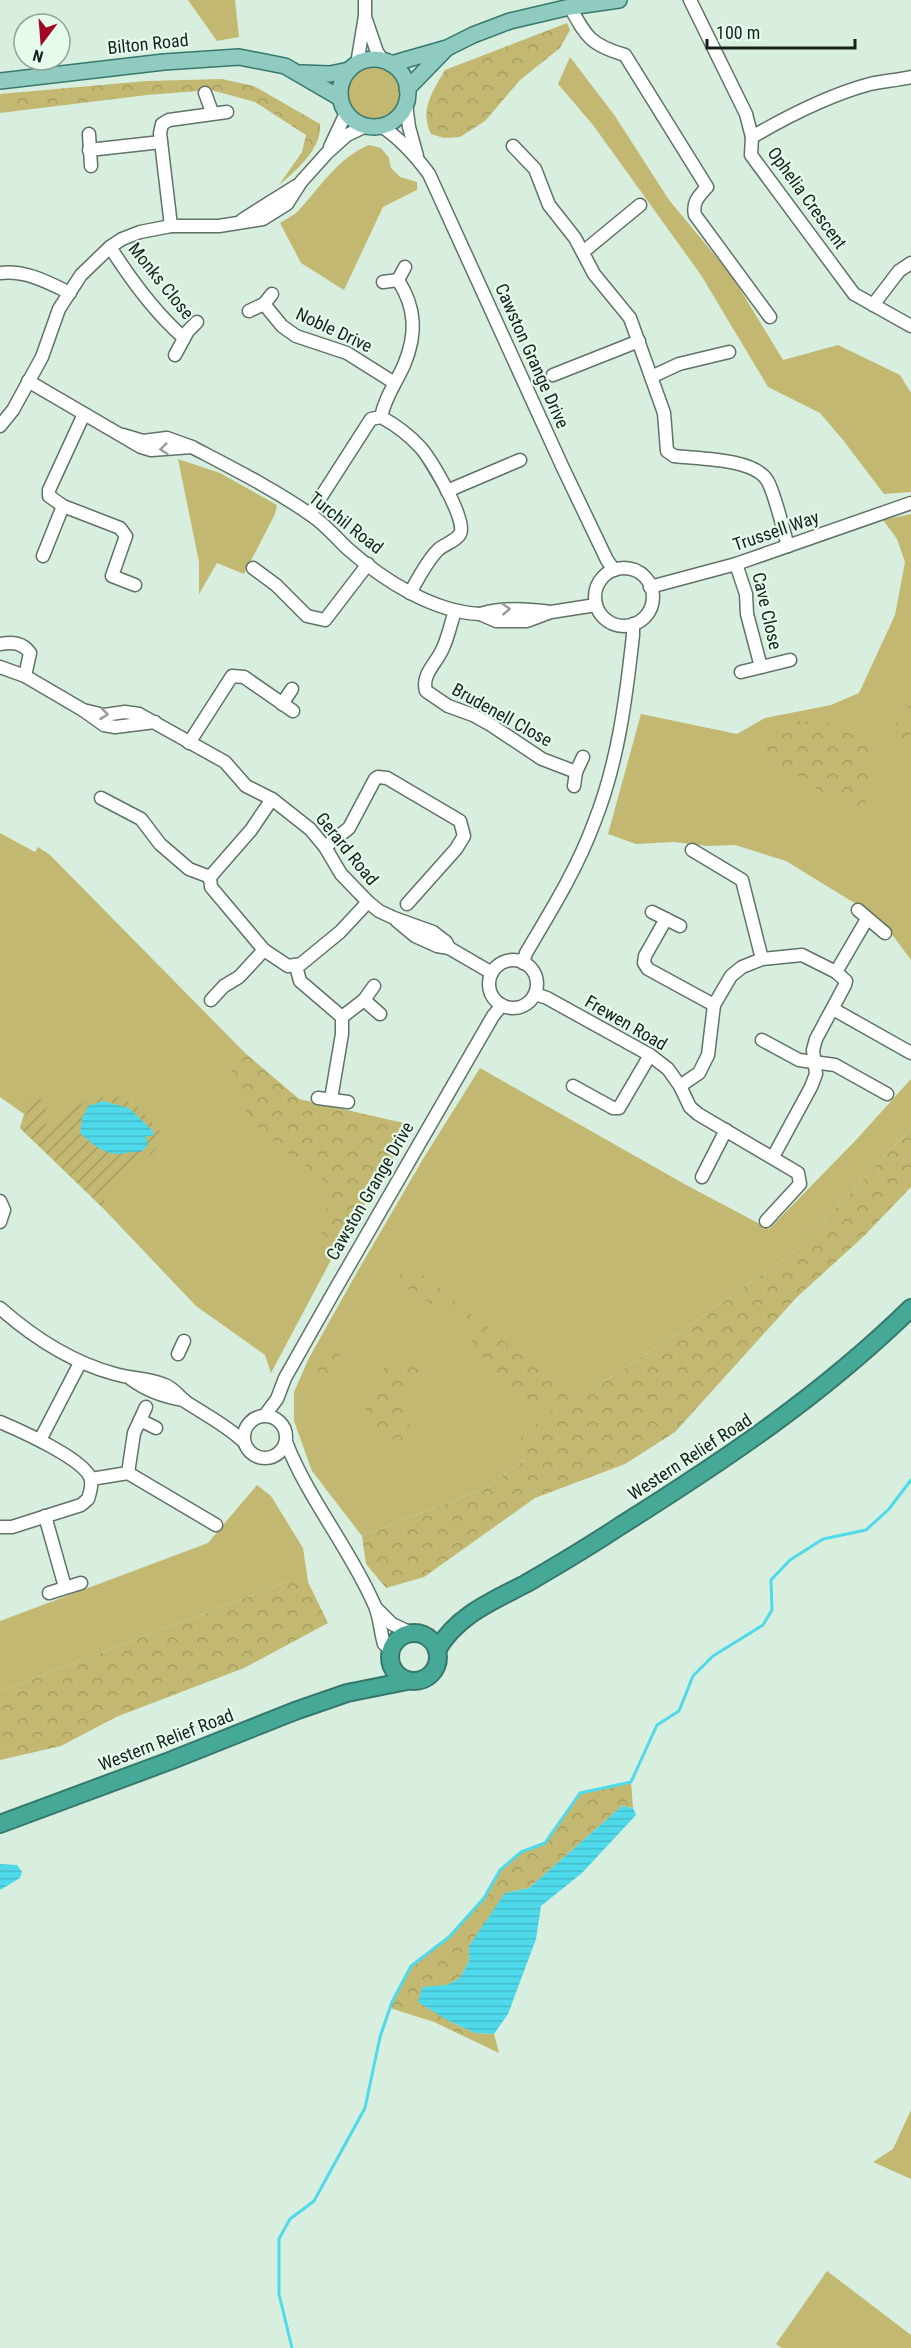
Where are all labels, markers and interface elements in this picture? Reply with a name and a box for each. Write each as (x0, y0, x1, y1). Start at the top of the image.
north arrow (12, 12, 72, 72)
scale bar (707, 12, 856, 50)
text: 100 m (716, 22, 760, 43)
street label: Bilton Road (106, 29, 189, 58)
text: N (31, 45, 45, 66)
street label: Ophelia Crescent (763, 143, 851, 253)
street label: Monks Close (124, 238, 198, 323)
street label: Cawston Grange Drive (491, 280, 574, 431)
street label: Noble Drive (293, 303, 376, 356)
one-way arrow (159, 442, 168, 455)
street label: Turchil Road (305, 487, 387, 558)
street label: Trussell Way (730, 506, 822, 555)
street label: Cave Close (748, 570, 787, 652)
one-way arrow (501, 603, 510, 616)
street label: Brudenell Close (449, 678, 556, 751)
one-way arrow (100, 707, 109, 720)
street label: Gerard Road (312, 808, 383, 889)
street label: Frewen Road (581, 991, 671, 1054)
street label: Cawston Grange Drive (321, 1118, 418, 1264)
street label: Western Relief Road (624, 1409, 755, 1504)
street label: Western Relief Road (95, 1704, 236, 1775)

